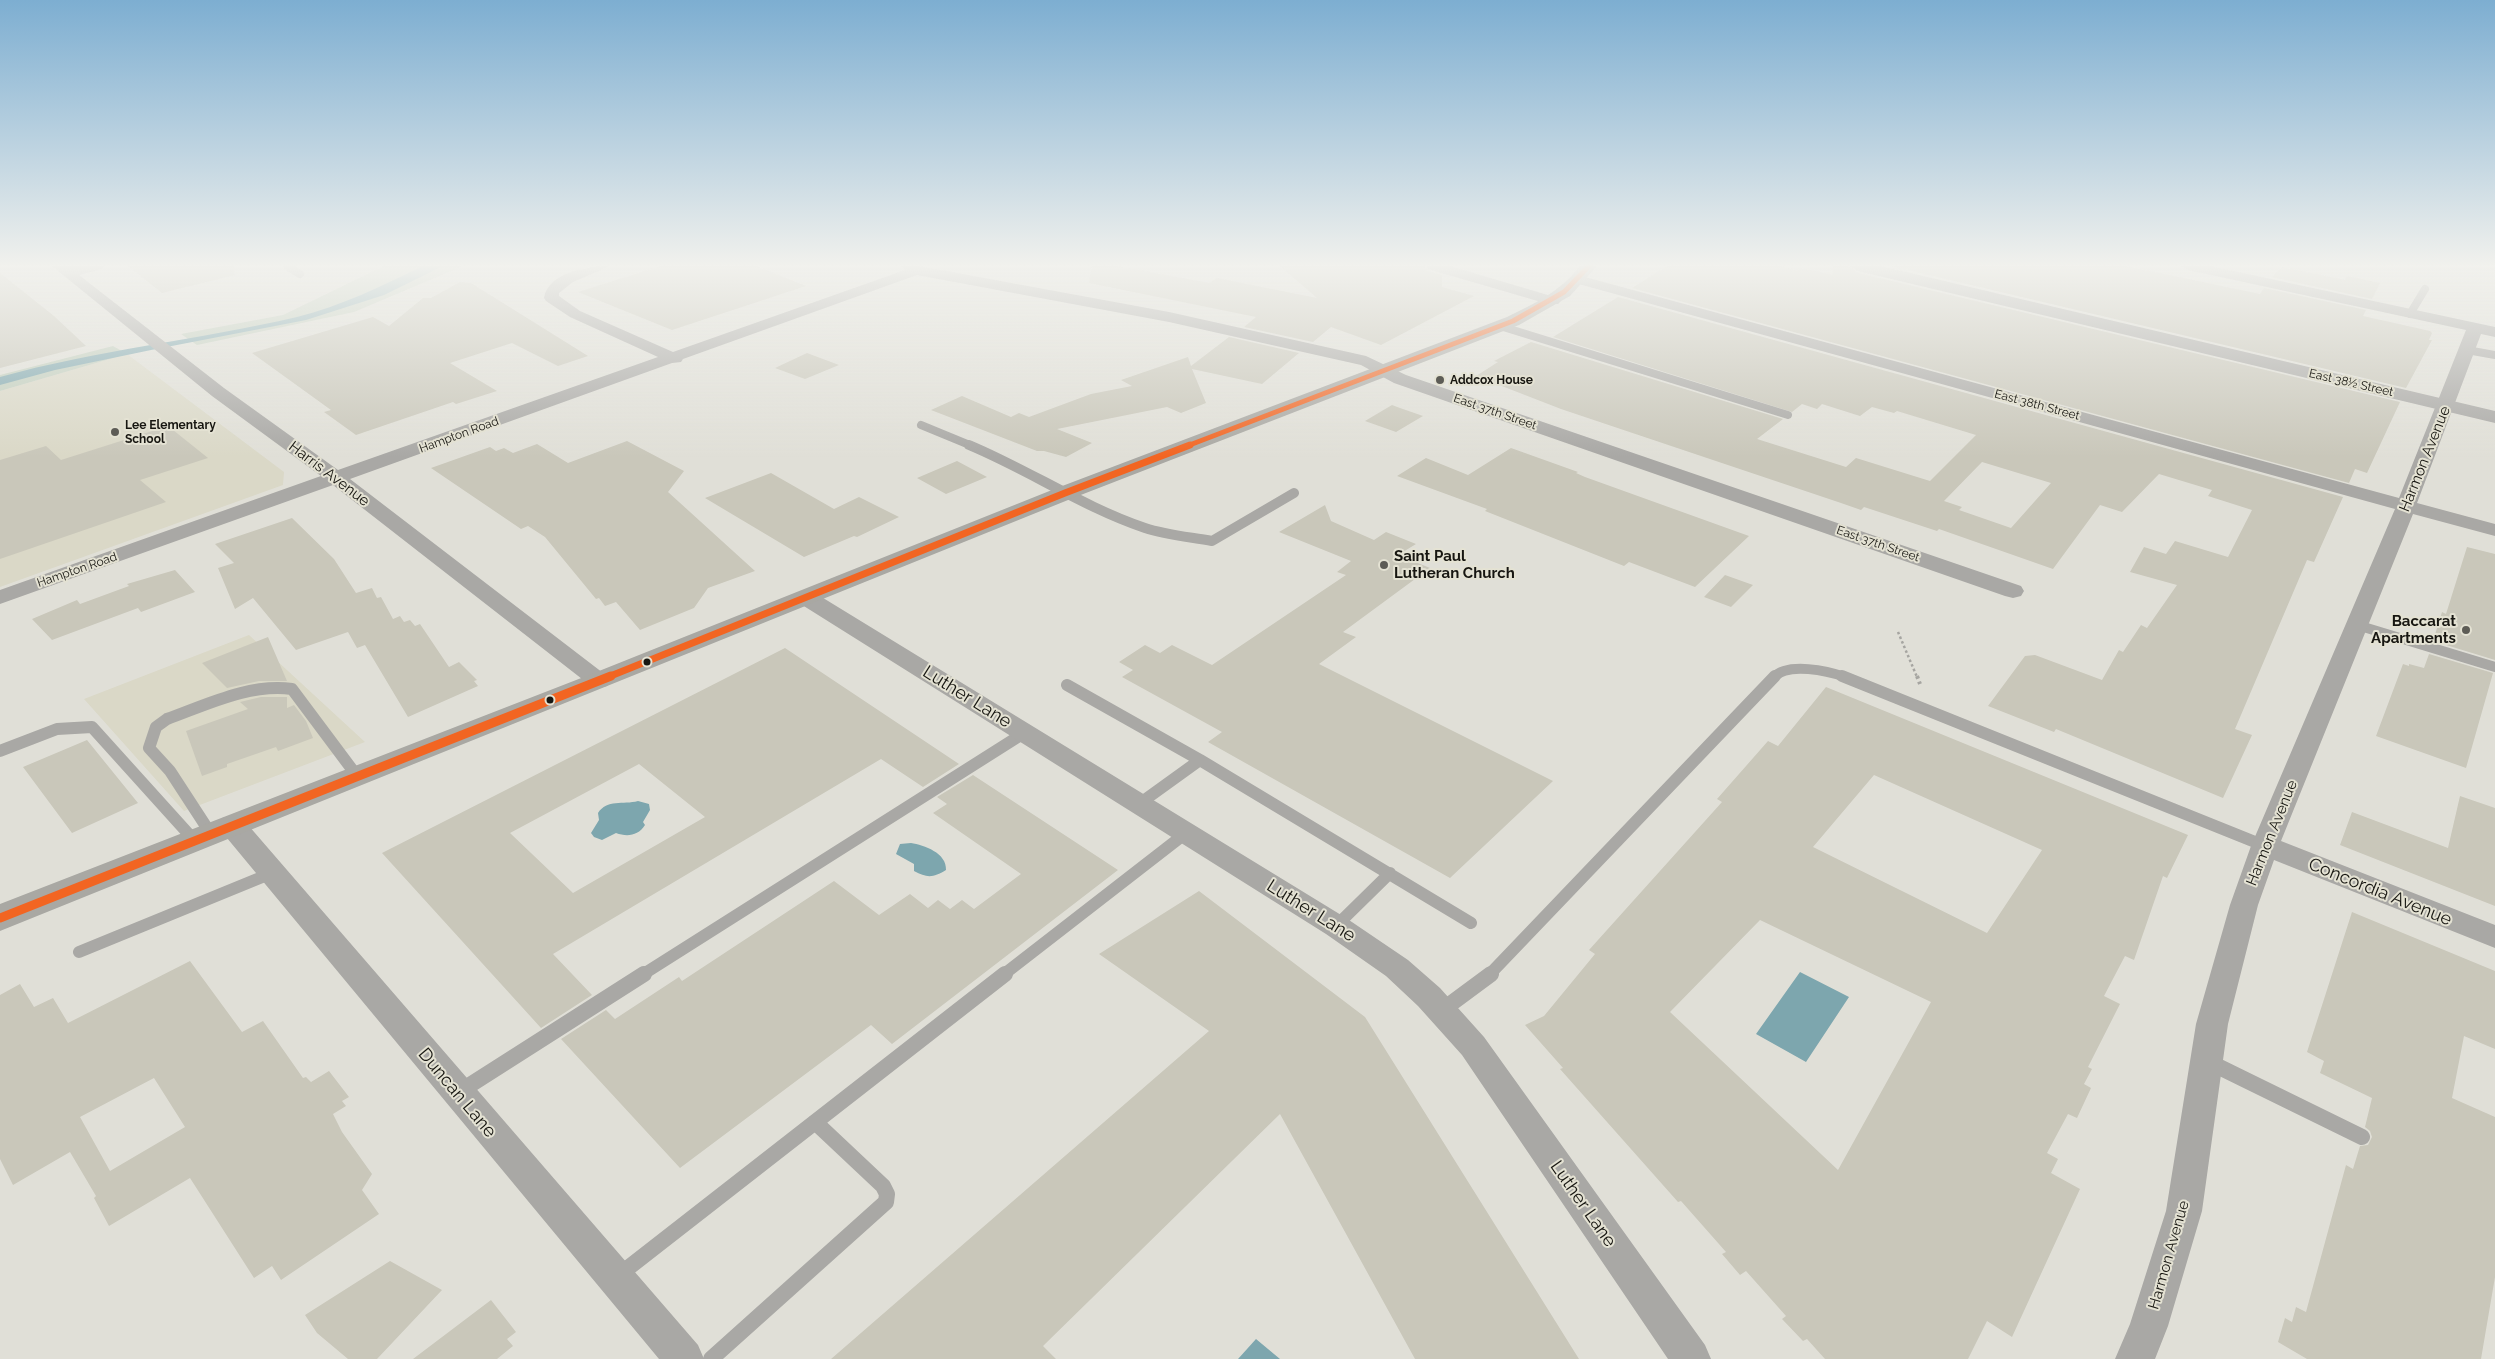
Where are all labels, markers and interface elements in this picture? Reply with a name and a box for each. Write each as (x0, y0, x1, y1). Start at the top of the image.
street label: East 38½ Street (2307, 366, 2395, 400)
place label: Addcox House (1450, 373, 1533, 387)
marker: Addcox House (1434, 374, 1446, 386)
street label: East 38th Street (1993, 387, 2081, 423)
street label: East 37th Street (1452, 391, 1538, 433)
street label: Harmon Avenue (2396, 404, 2454, 514)
street label: Hampton Road (417, 414, 501, 456)
place label: Lee Elementary School (125, 418, 216, 446)
marker: Lee Elementary School (109, 426, 121, 438)
street label: Harris Avenue (285, 438, 373, 510)
street label: East 37th Street (1835, 523, 1921, 565)
place label: Saint Paul Lutheran Church (1394, 547, 1515, 582)
street label: Hampton Road (35, 550, 119, 590)
marker: Saint Paul Lutheran Church (1378, 559, 1390, 571)
place label: Baccarat Apartments (2371, 612, 2456, 647)
marker: Baccarat Apartments (2460, 624, 2472, 636)
unlabelled marker (642, 657, 652, 667)
street label: Luther Lane (919, 661, 1015, 733)
unlabelled marker (545, 695, 555, 705)
street label: Harmon Avenue (2243, 778, 2301, 888)
street label: Concordia Avenue (2305, 853, 2455, 931)
street label: Luther Lane (1263, 875, 1359, 947)
street label: Duncan Lane (413, 1044, 501, 1142)
street label: Luther Lane (1545, 1157, 1621, 1251)
street label: Harmon Avenue (2145, 1199, 2193, 1311)

